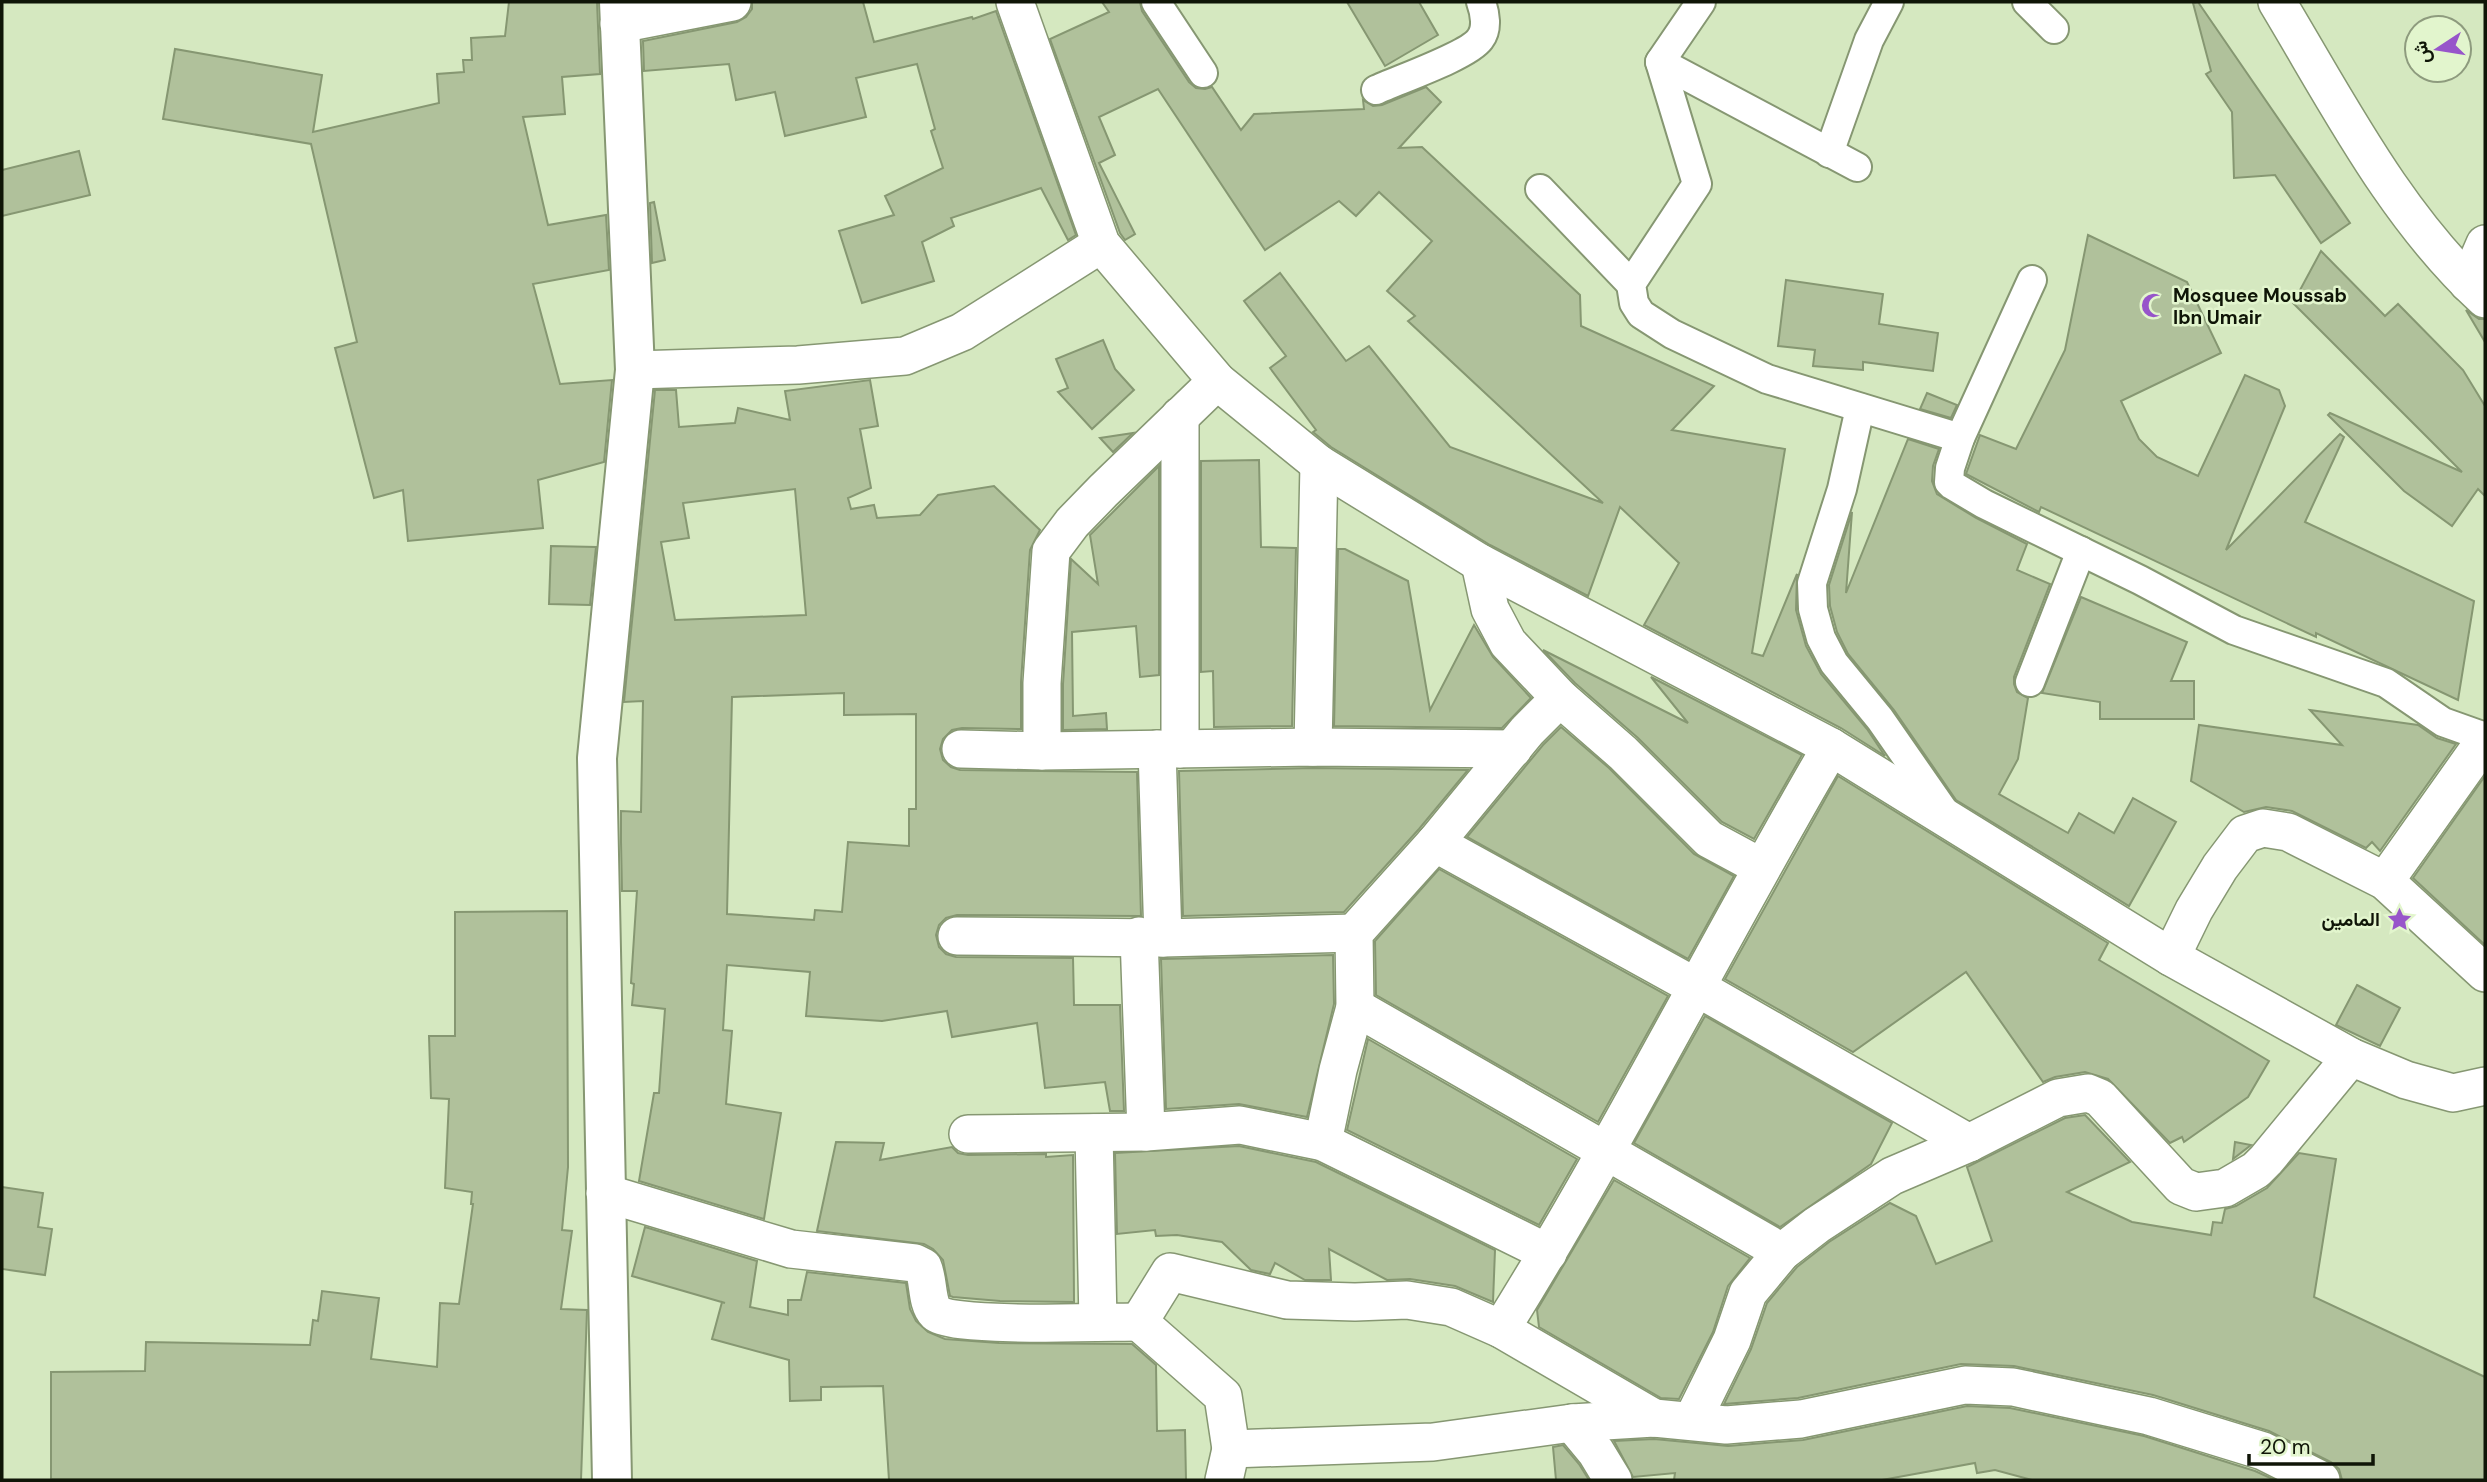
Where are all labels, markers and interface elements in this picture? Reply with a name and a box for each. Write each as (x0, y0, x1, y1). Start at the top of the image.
north arrow (2403, 14, 2473, 84)
text: ش (2407, 39, 2436, 66)
place label: Mosquee Moussab Ibn Umair (2173, 283, 2347, 330)
mosque icon: Mosquee Moussab Ibn Umair (2139, 292, 2167, 320)
place icon: المامين (2386, 905, 2414, 933)
place label: المامين (2321, 907, 2380, 932)
scale bar (2249, 1422, 2373, 1466)
text: 20 m (2260, 1433, 2311, 1461)

